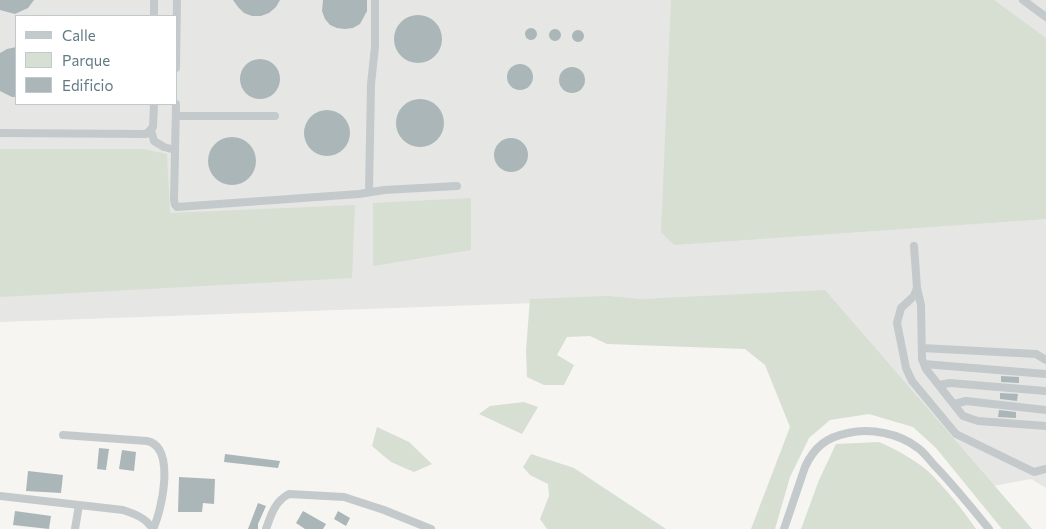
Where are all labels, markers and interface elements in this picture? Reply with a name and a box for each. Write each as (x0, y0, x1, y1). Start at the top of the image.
legend (15, 15, 178, 105)
text: Calle (62, 26, 96, 44)
text: Parque (62, 51, 110, 69)
text: Edificio (62, 76, 113, 94)

